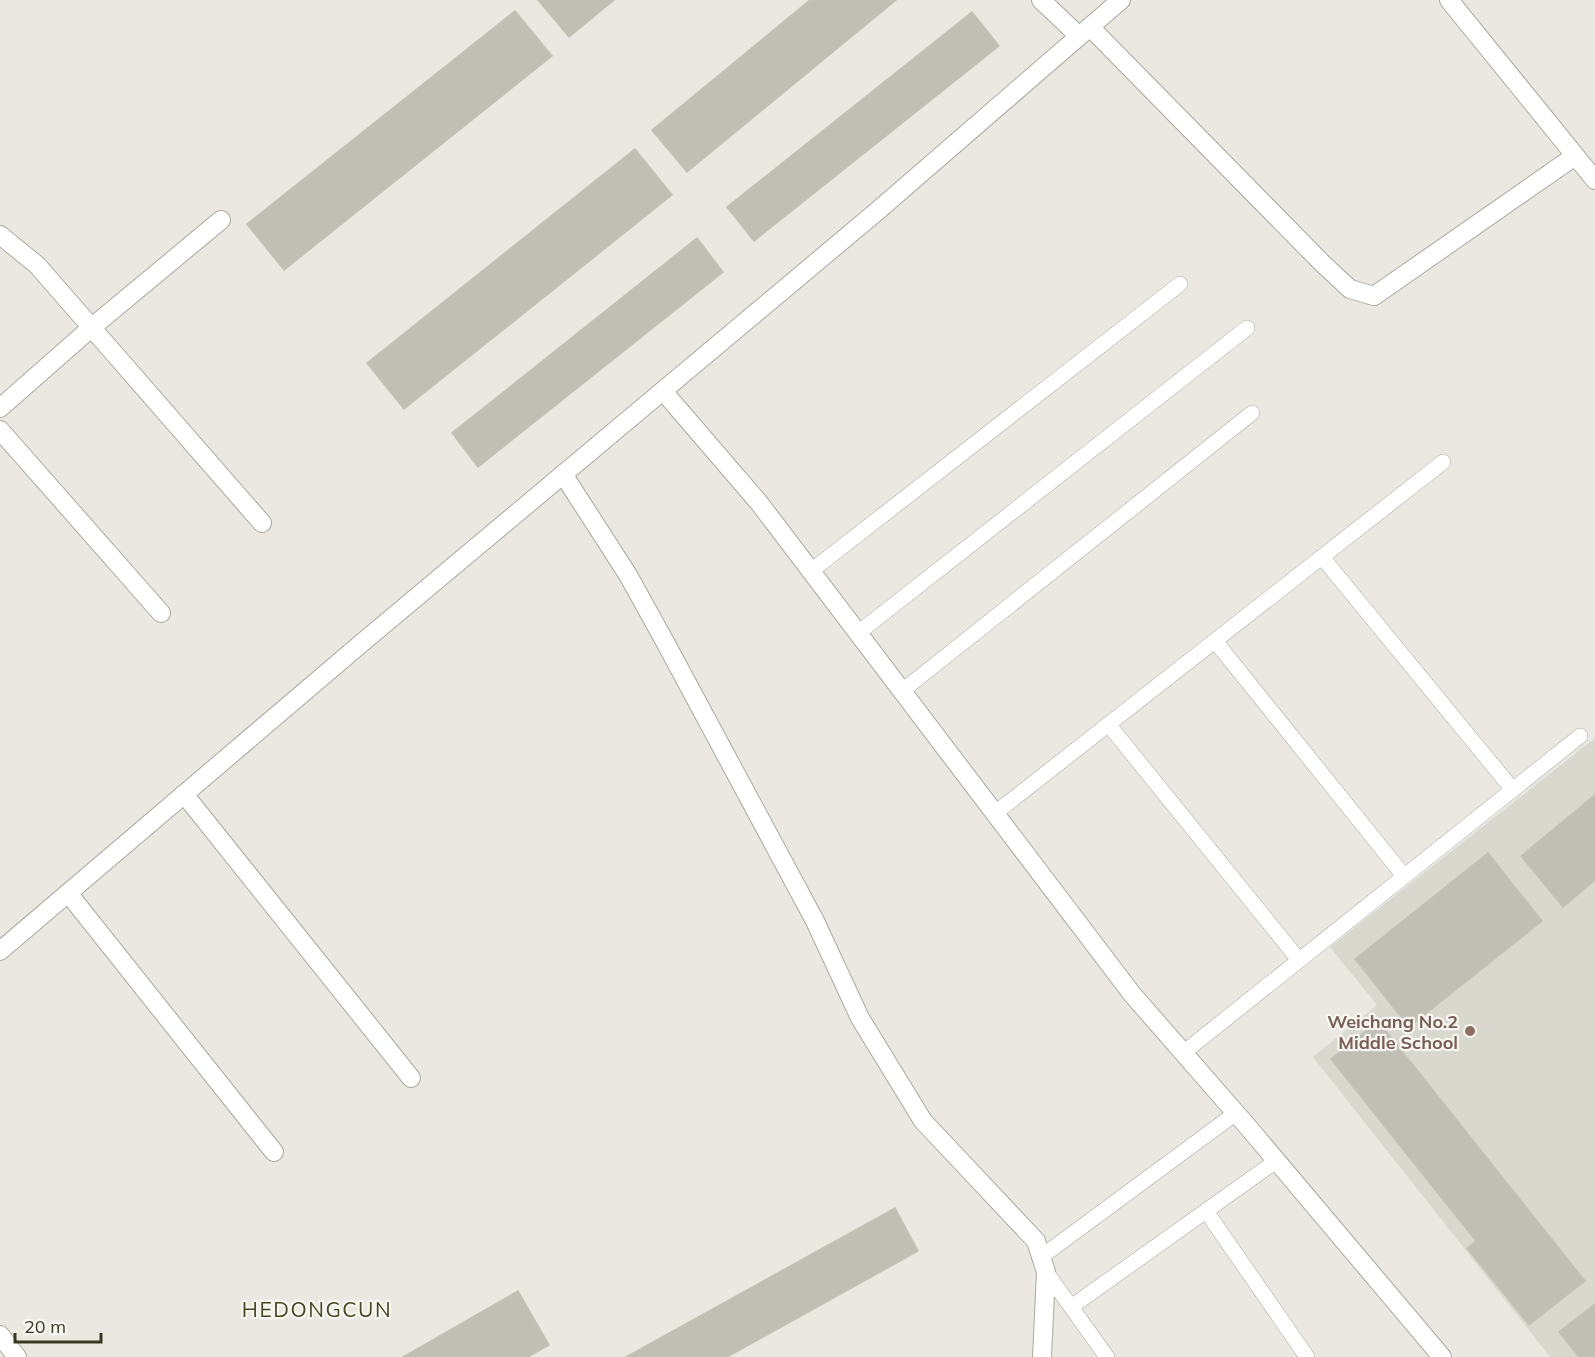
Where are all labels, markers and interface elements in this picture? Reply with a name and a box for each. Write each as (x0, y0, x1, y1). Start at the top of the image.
place label: Weichang No.2 Middle School (1327, 1010, 1458, 1054)
marker: Weichang No.2 Middle School (1463, 1024, 1477, 1038)
district label: HEDONGCUN (242, 1296, 392, 1322)
scale bar (15, 1306, 100, 1344)
text: 20 m (24, 1315, 66, 1338)

